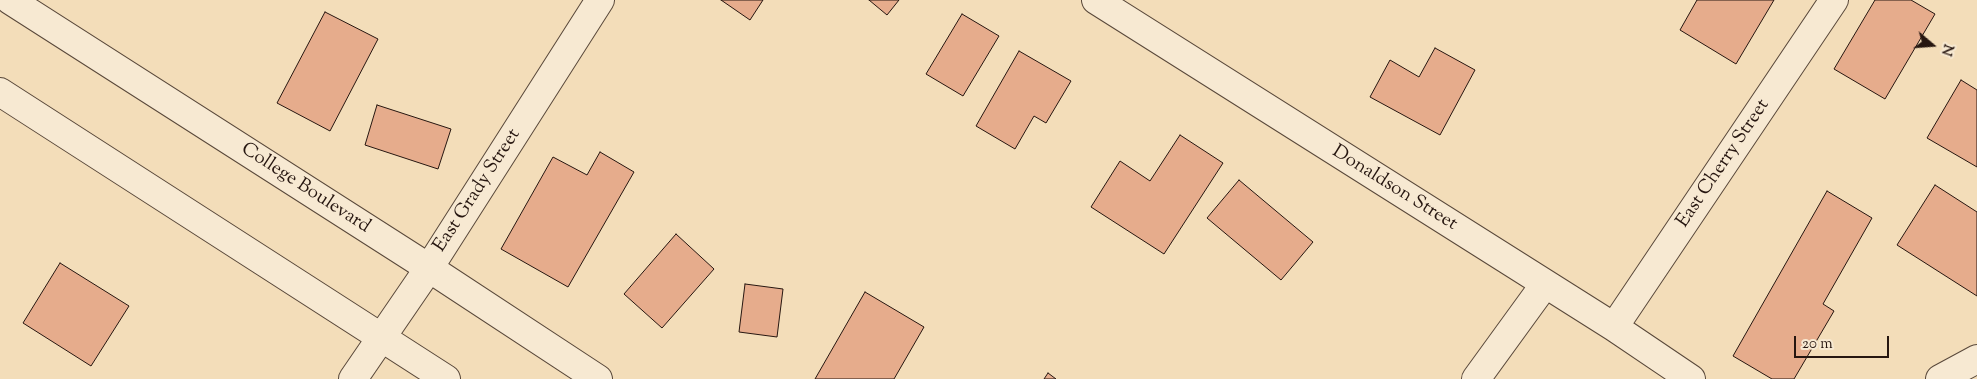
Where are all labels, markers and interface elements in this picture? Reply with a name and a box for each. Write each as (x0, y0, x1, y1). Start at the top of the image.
north arrow (1907, 20, 1957, 70)
text: N (1935, 41, 1958, 58)
street label: East Cherry Street (1673, 95, 1775, 233)
street label: East Grady Street (430, 125, 526, 257)
street label: College Boulevard (236, 139, 374, 239)
street label: Donaldson Street (1327, 141, 1461, 237)
scale bar (1797, 326, 1892, 358)
text: 20 m (1802, 334, 1833, 355)

